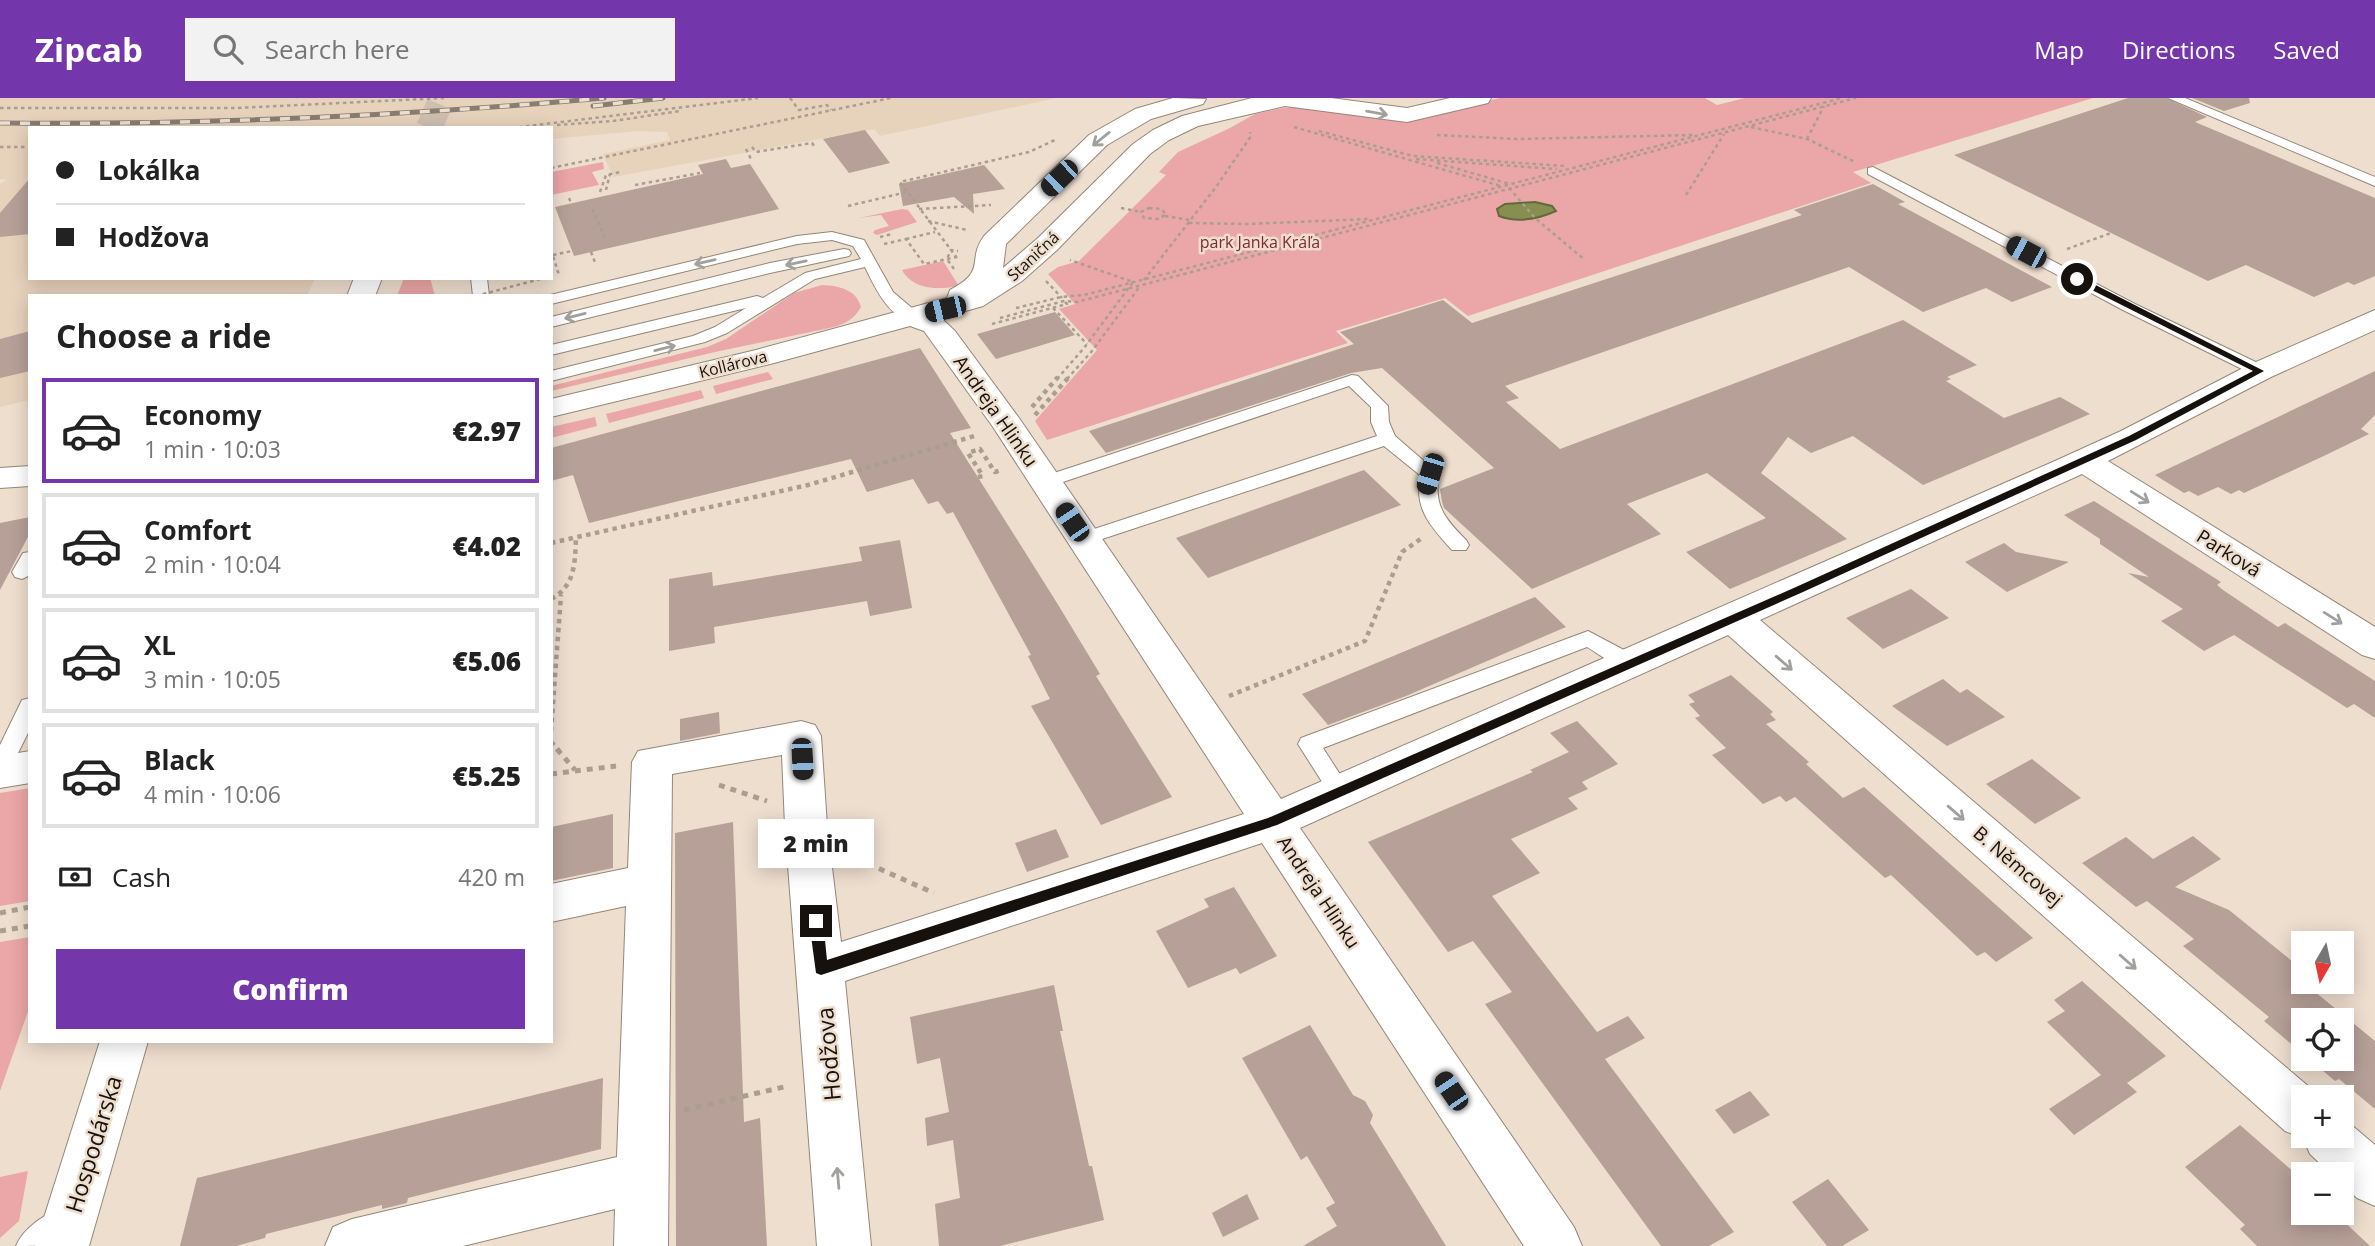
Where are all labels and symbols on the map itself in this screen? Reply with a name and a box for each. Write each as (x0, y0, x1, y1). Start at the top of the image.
one-way arrow (1365, 107, 1388, 120)
one-way arrow (1092, 131, 1110, 146)
car (1037, 156, 1082, 200)
street label: Staničná (1002, 226, 1064, 286)
park label: park Janka Kráľa (1200, 231, 1320, 253)
car (2003, 233, 2050, 271)
one-way arrow (694, 256, 717, 269)
one-way arrow (785, 256, 808, 270)
route start (2061, 263, 2093, 295)
car (923, 294, 968, 324)
one-way arrow (564, 310, 587, 324)
one-way arrow (653, 340, 676, 354)
street label: Kollárova (697, 345, 769, 383)
street label: Andreja Hlinku (948, 350, 1044, 472)
car (1414, 451, 1447, 497)
one-way arrow (2130, 490, 2150, 504)
car (1052, 499, 1093, 545)
street label: Parková (2192, 523, 2266, 583)
one-way arrow (2322, 612, 2342, 626)
one-way arrow (1775, 655, 1793, 671)
car (791, 737, 814, 781)
one-way arrow (1947, 804, 1964, 821)
callout: 2 min (758, 820, 874, 868)
street label: B. Němcovej (1968, 820, 2068, 912)
street label: Andreja Hlinku (1272, 830, 1366, 954)
route end (800, 905, 832, 937)
north arrow (2291, 931, 2354, 994)
one-way arrow (2118, 954, 2136, 970)
street label: Hodžova (808, 1006, 848, 1102)
car (1431, 1068, 1472, 1114)
street label: Hospodárska (57, 1072, 129, 1216)
one-way arrow (831, 1167, 844, 1190)

